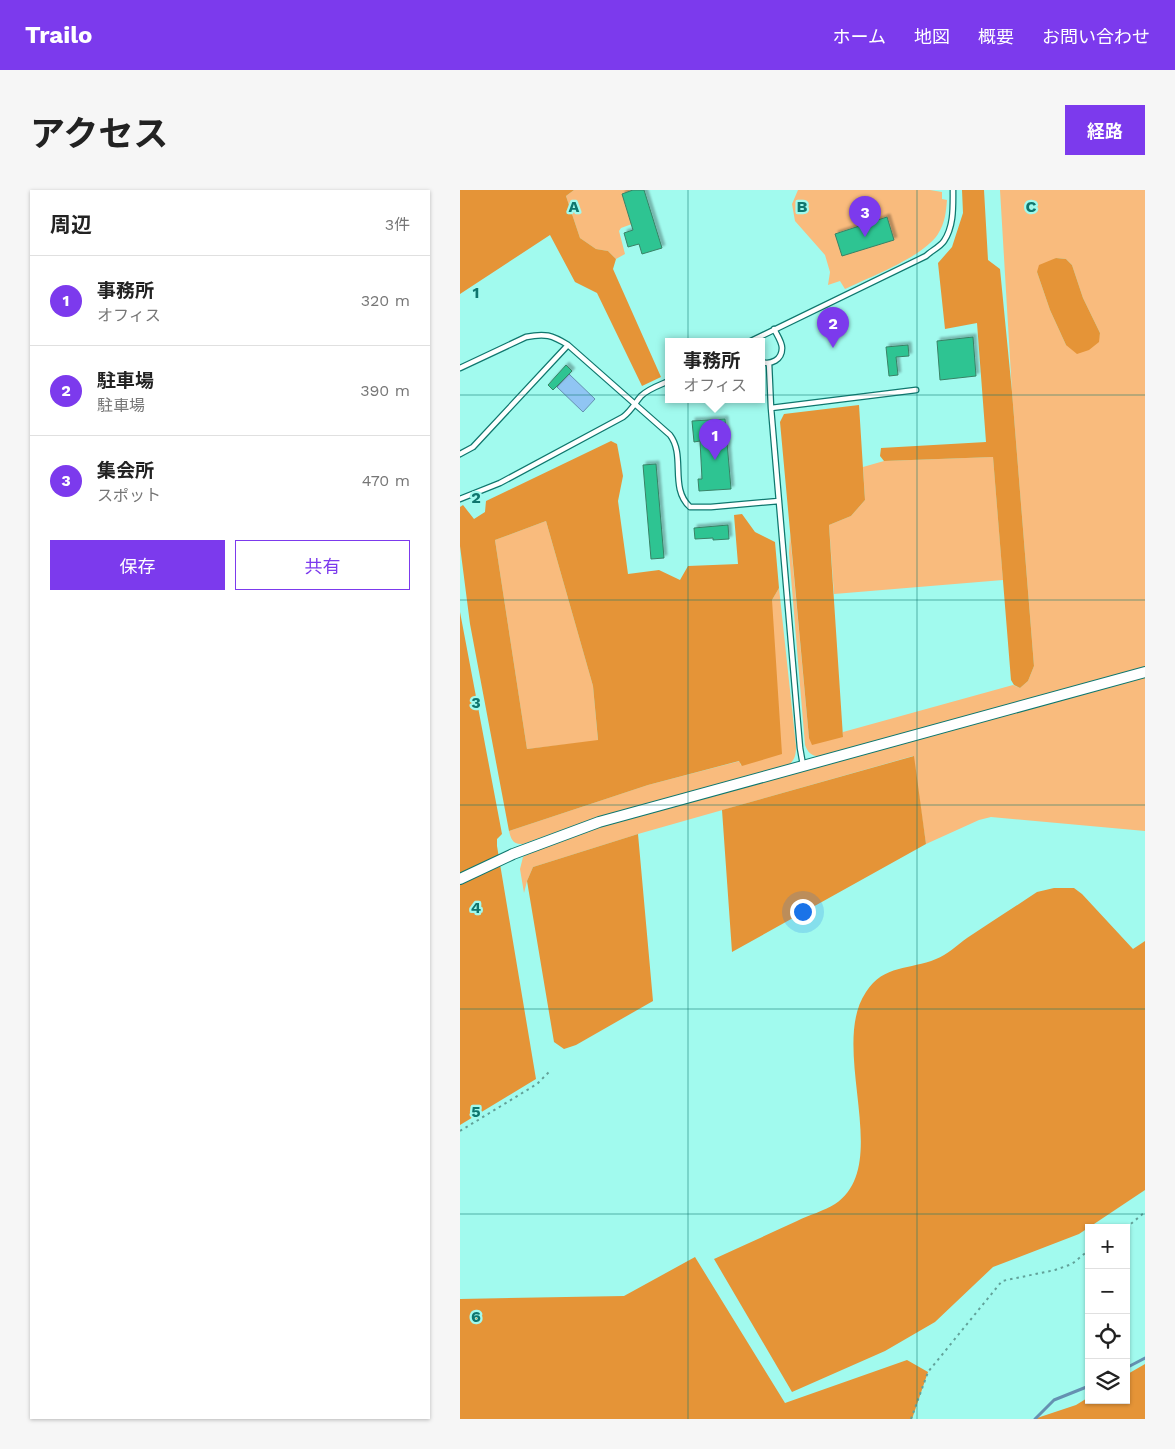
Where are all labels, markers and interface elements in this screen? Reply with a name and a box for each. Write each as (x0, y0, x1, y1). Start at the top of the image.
text: Trailo (25, 21, 92, 49)
text: ホーム (833, 26, 886, 47)
text: 地図 (914, 26, 950, 47)
text: 概要 (978, 26, 1014, 47)
text: お問い合わせ (1042, 26, 1150, 47)
button: 経路 (1065, 105, 1145, 155)
text: アクセス (30, 113, 168, 155)
pin: 3 (849, 196, 881, 237)
text: A (569, 197, 580, 216)
text: B (797, 197, 808, 216)
text: C (1026, 197, 1037, 216)
text: 周辺 (50, 212, 92, 237)
text: 3件 (385, 215, 410, 234)
text: 事務所 (97, 279, 154, 302)
text: 1 (473, 283, 479, 302)
text: 1 (63, 291, 69, 310)
text: 320 m (361, 291, 410, 310)
text: オフィス (97, 306, 161, 325)
pin: 2 (817, 307, 849, 348)
popup (665, 338, 765, 403)
text: 事務所 (683, 349, 740, 372)
text: 駐車場 (97, 369, 154, 392)
text: オフィス (683, 376, 747, 395)
text: 2 (61, 381, 71, 400)
text: 390 m (360, 381, 410, 400)
text: 駐車場 (97, 396, 145, 415)
pin: 1 (699, 419, 731, 460)
text: 集会所 (97, 459, 154, 482)
text: 3 (61, 471, 71, 490)
text: 470 m (362, 471, 410, 490)
text: スポット (97, 486, 161, 505)
text: 2 (471, 488, 481, 507)
button: 保存 (50, 540, 225, 590)
button: 共有 (235, 540, 410, 590)
text: 3 (471, 693, 481, 712)
text: 4 (471, 898, 481, 917)
your location (790, 899, 816, 925)
text: 5 (471, 1102, 481, 1121)
map controls (1085, 1224, 1130, 1404)
button: + (1085, 1224, 1130, 1269)
button: − (1085, 1269, 1130, 1314)
text: 6 (471, 1307, 481, 1326)
button: locate (1085, 1314, 1130, 1359)
button: layers (1085, 1359, 1130, 1404)

